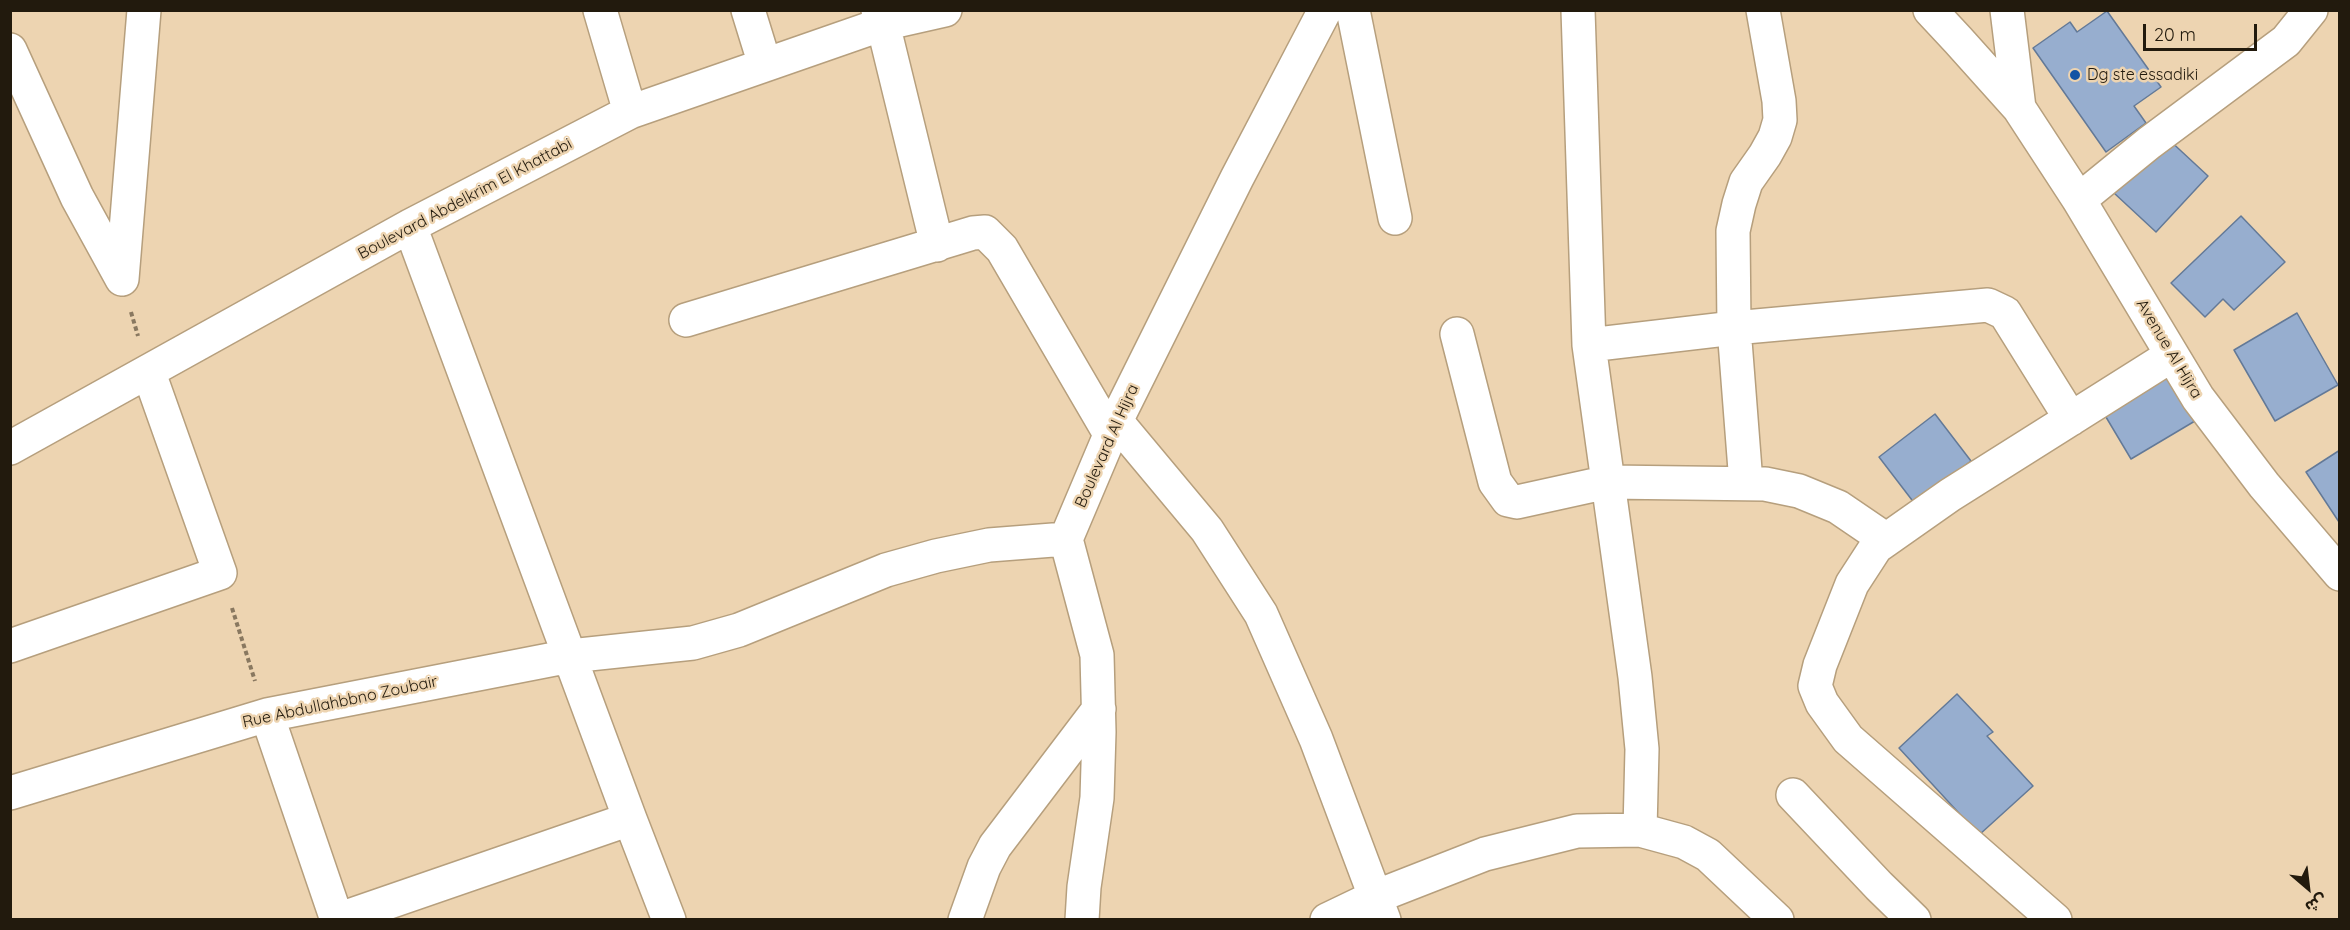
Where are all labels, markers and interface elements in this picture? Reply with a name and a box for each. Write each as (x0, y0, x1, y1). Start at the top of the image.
scale bar (2146, 12, 2260, 50)
text: 20 m (2154, 23, 2196, 46)
place label: Dg ste essadiki (2087, 65, 2198, 85)
marker: Dg ste essadiki (2068, 68, 2082, 82)
street label: Boulevard Abdelkrim El Khattabi (355, 134, 575, 264)
street label: Avenue Al Hijra (2132, 296, 2206, 402)
street label: Boulevard Al Hijra (1071, 381, 1143, 511)
street label: Rue Abdullahbbno Zoubair (241, 672, 439, 732)
north arrow (2278, 858, 2338, 918)
text: ش (2302, 890, 2331, 918)

